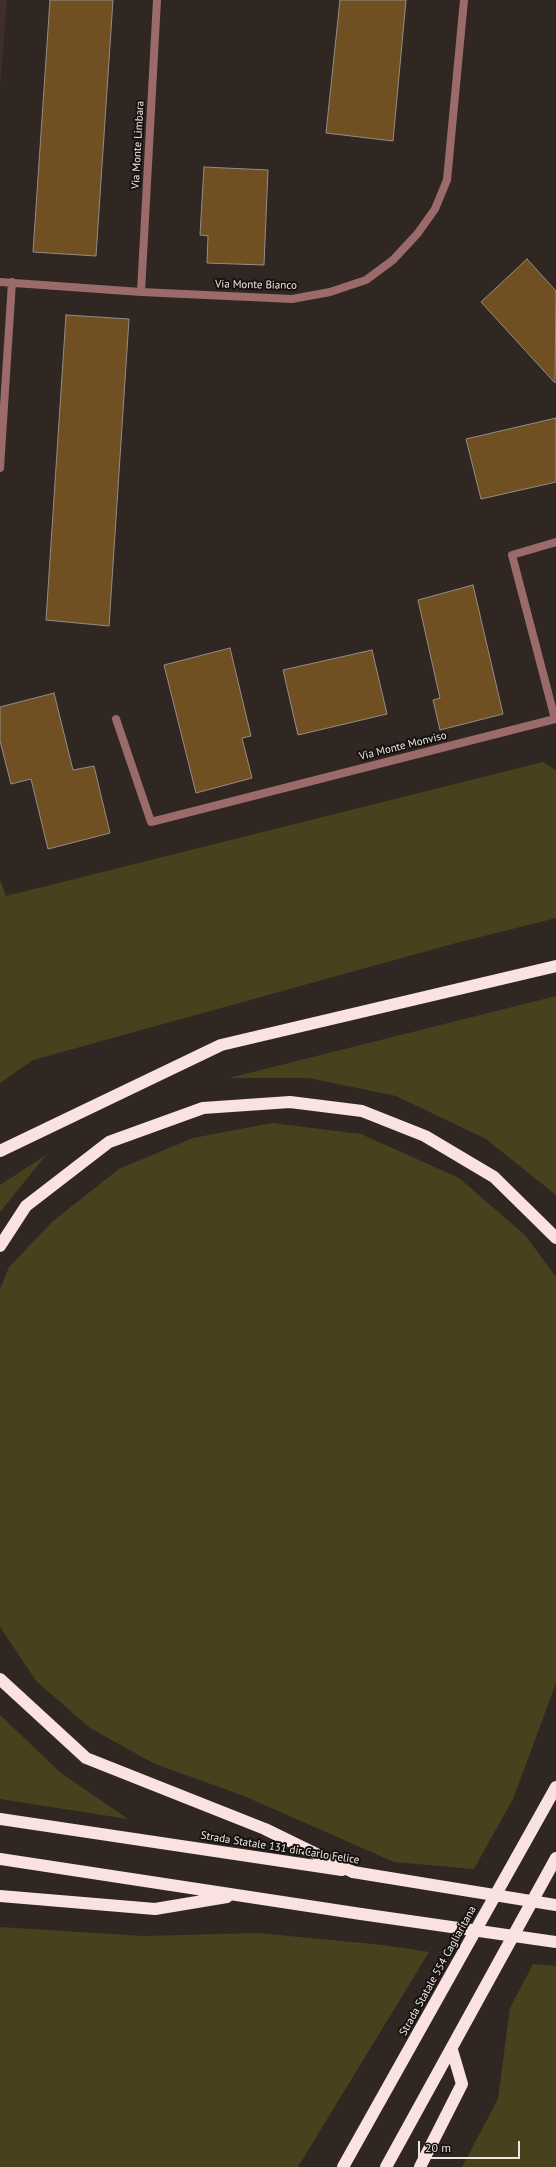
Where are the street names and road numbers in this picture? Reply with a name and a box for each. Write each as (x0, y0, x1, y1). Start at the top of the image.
street label: Via Monte Limbara (129, 100, 147, 190)
street label: Via Monte Bianco (215, 278, 297, 292)
street label: Via Monte Monviso (358, 729, 448, 763)
street label: Strada Statale 131 dir Carlo Felice (200, 1829, 360, 1867)
street label: Strada Statale 554 Cagliaritana (397, 1904, 479, 2038)

